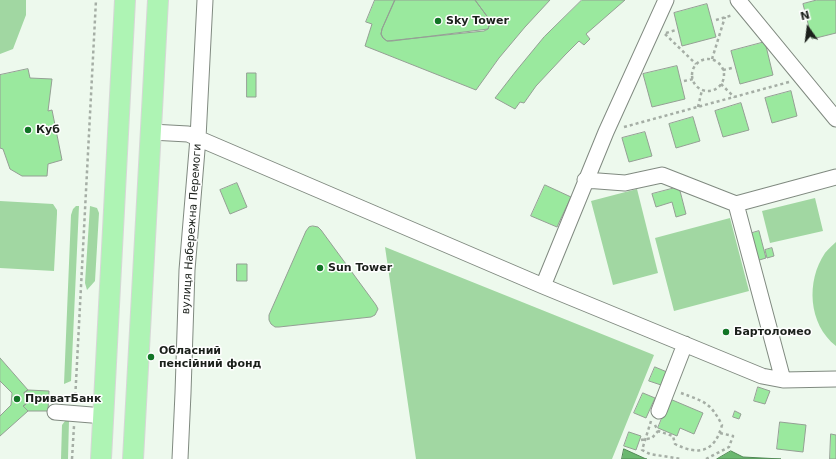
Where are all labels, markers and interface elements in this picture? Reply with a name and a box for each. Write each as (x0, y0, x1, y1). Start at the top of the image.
north arrow (788, 8, 828, 48)
text: N (799, 8, 811, 23)
place label: Sky Tower (446, 14, 509, 28)
marker: Sky Tower (433, 16, 443, 26)
place label: Куб (36, 123, 60, 137)
marker: Куб (23, 125, 33, 135)
street label: вулиця Набережна Перемоги (179, 143, 205, 315)
place label: Sun Tower (328, 261, 392, 275)
marker: Sun Tower (315, 263, 325, 273)
place label: Бартоломео (734, 325, 811, 339)
marker: Бартоломео (721, 327, 731, 337)
place label: Обласний пенсійний фонд (159, 344, 261, 370)
marker: Обласний пенсійний фонд (146, 352, 156, 362)
place label: ПриватБанк (25, 392, 101, 406)
marker: ПриватБанк (12, 394, 22, 404)

